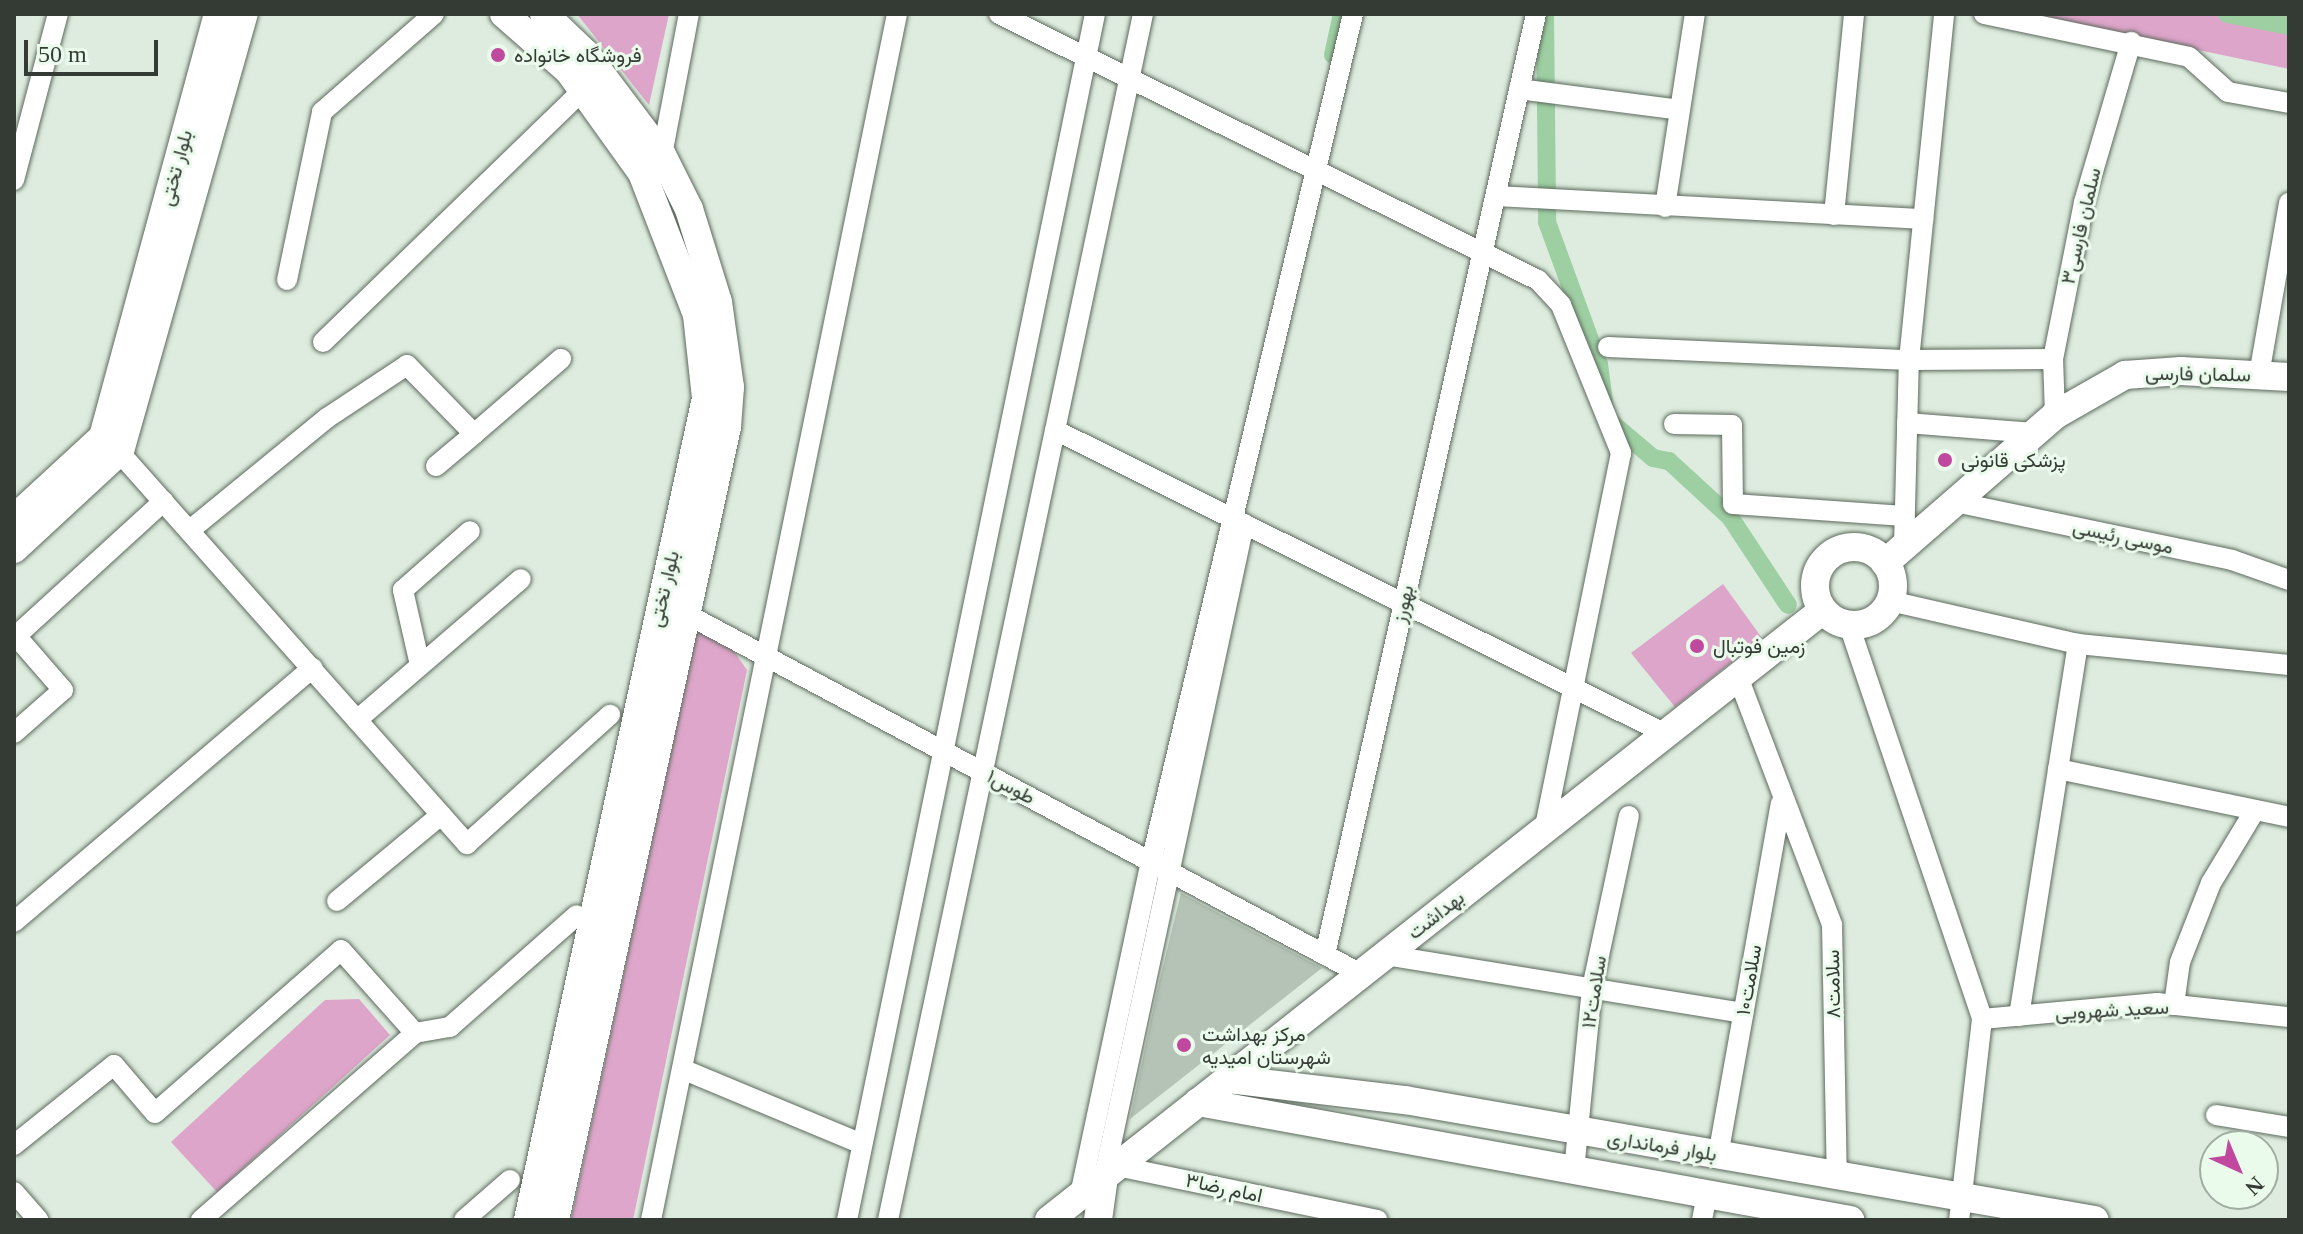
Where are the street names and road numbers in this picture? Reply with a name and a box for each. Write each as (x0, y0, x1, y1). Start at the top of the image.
street label: بلوار تختی (154, 127, 198, 209)
street label: سلمان فارسی۳ (2056, 165, 2106, 287)
street label: سلمان فارسی (2145, 361, 2251, 387)
street label: موسی رئیسی (2071, 515, 2175, 559)
street label: بلوار تختی (644, 549, 684, 629)
street label: بهورز (1387, 583, 1419, 625)
street label: طوس۱ (983, 764, 1039, 810)
street label: بهداشت (1403, 885, 1469, 945)
street label: سلامت۱۰ (1731, 943, 1767, 1017)
street label: سلامت۸ (1820, 949, 1846, 1019)
street label: سلامت۱۲ (1576, 954, 1612, 1030)
street label: سعید شهرویی (2054, 995, 2170, 1025)
street label: بلوار فرمانداری (1605, 1125, 1719, 1167)
street label: امام رضا۳ (1183, 1168, 1265, 1208)

